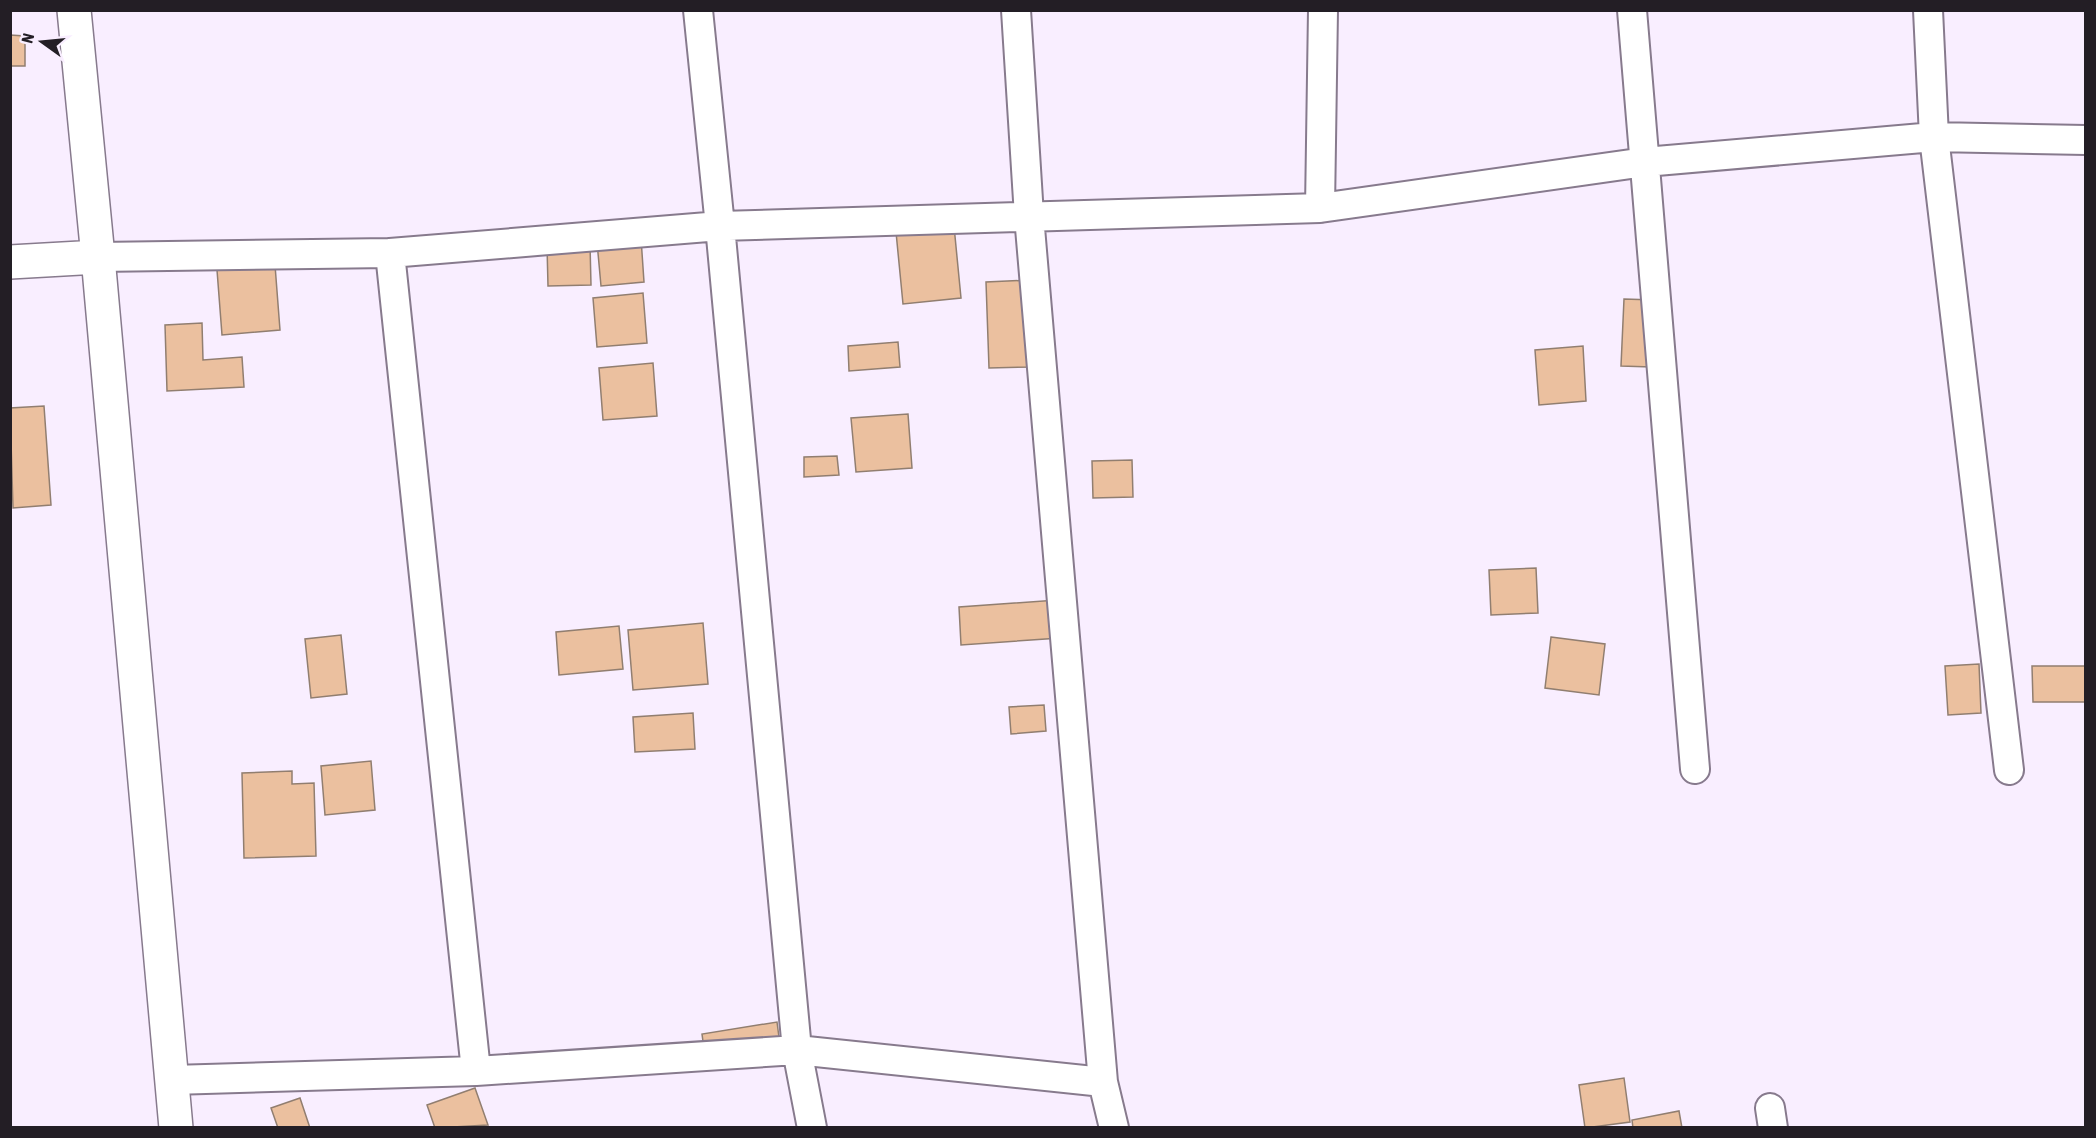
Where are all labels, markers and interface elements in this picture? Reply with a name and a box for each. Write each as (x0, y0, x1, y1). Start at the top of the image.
north arrow (12, 12, 72, 72)
text: N (18, 31, 37, 45)

